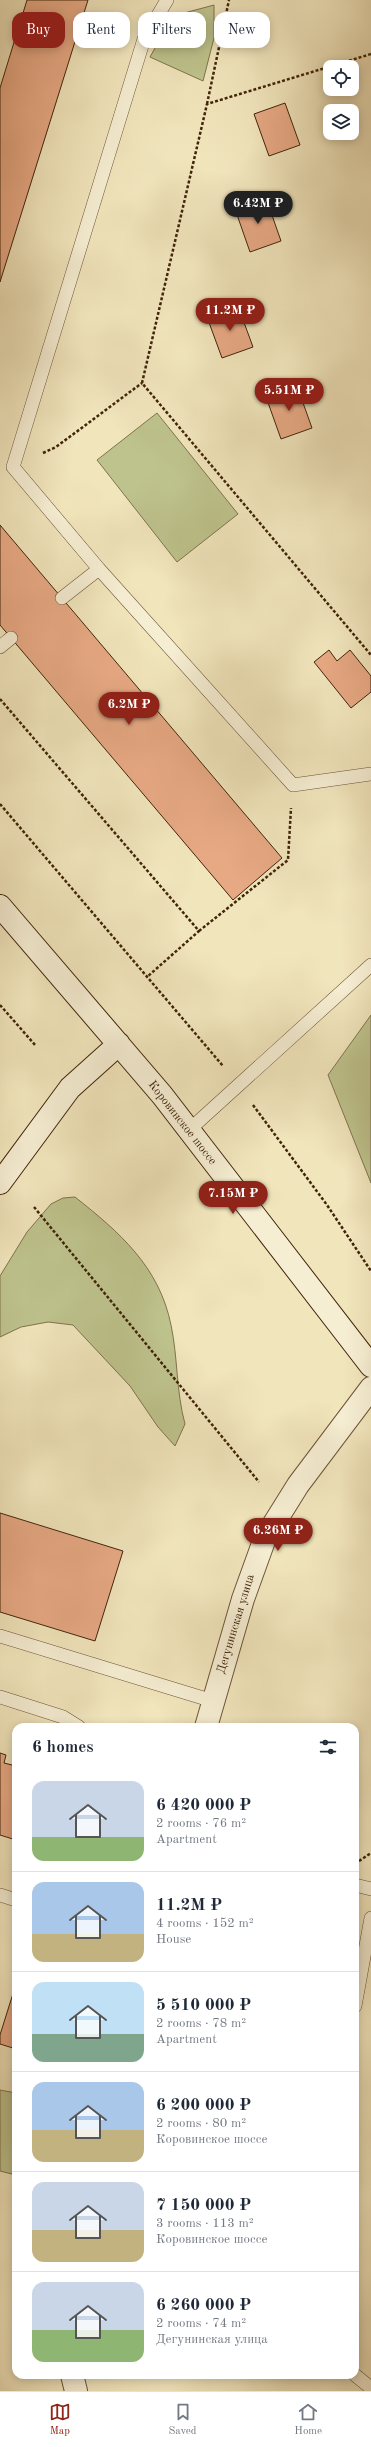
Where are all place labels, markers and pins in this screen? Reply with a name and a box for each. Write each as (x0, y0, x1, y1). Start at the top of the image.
pin: 6.42M ₽ (221, 191, 295, 225)
pin: 11.2M ₽ (193, 298, 267, 332)
pin: 5.51M ₽ (252, 378, 326, 412)
pin: 6.2M ₽ (96, 692, 162, 726)
pin: 7.15M ₽ (196, 1181, 270, 1215)
pin: 6.26M ₽ (241, 1518, 315, 1552)

